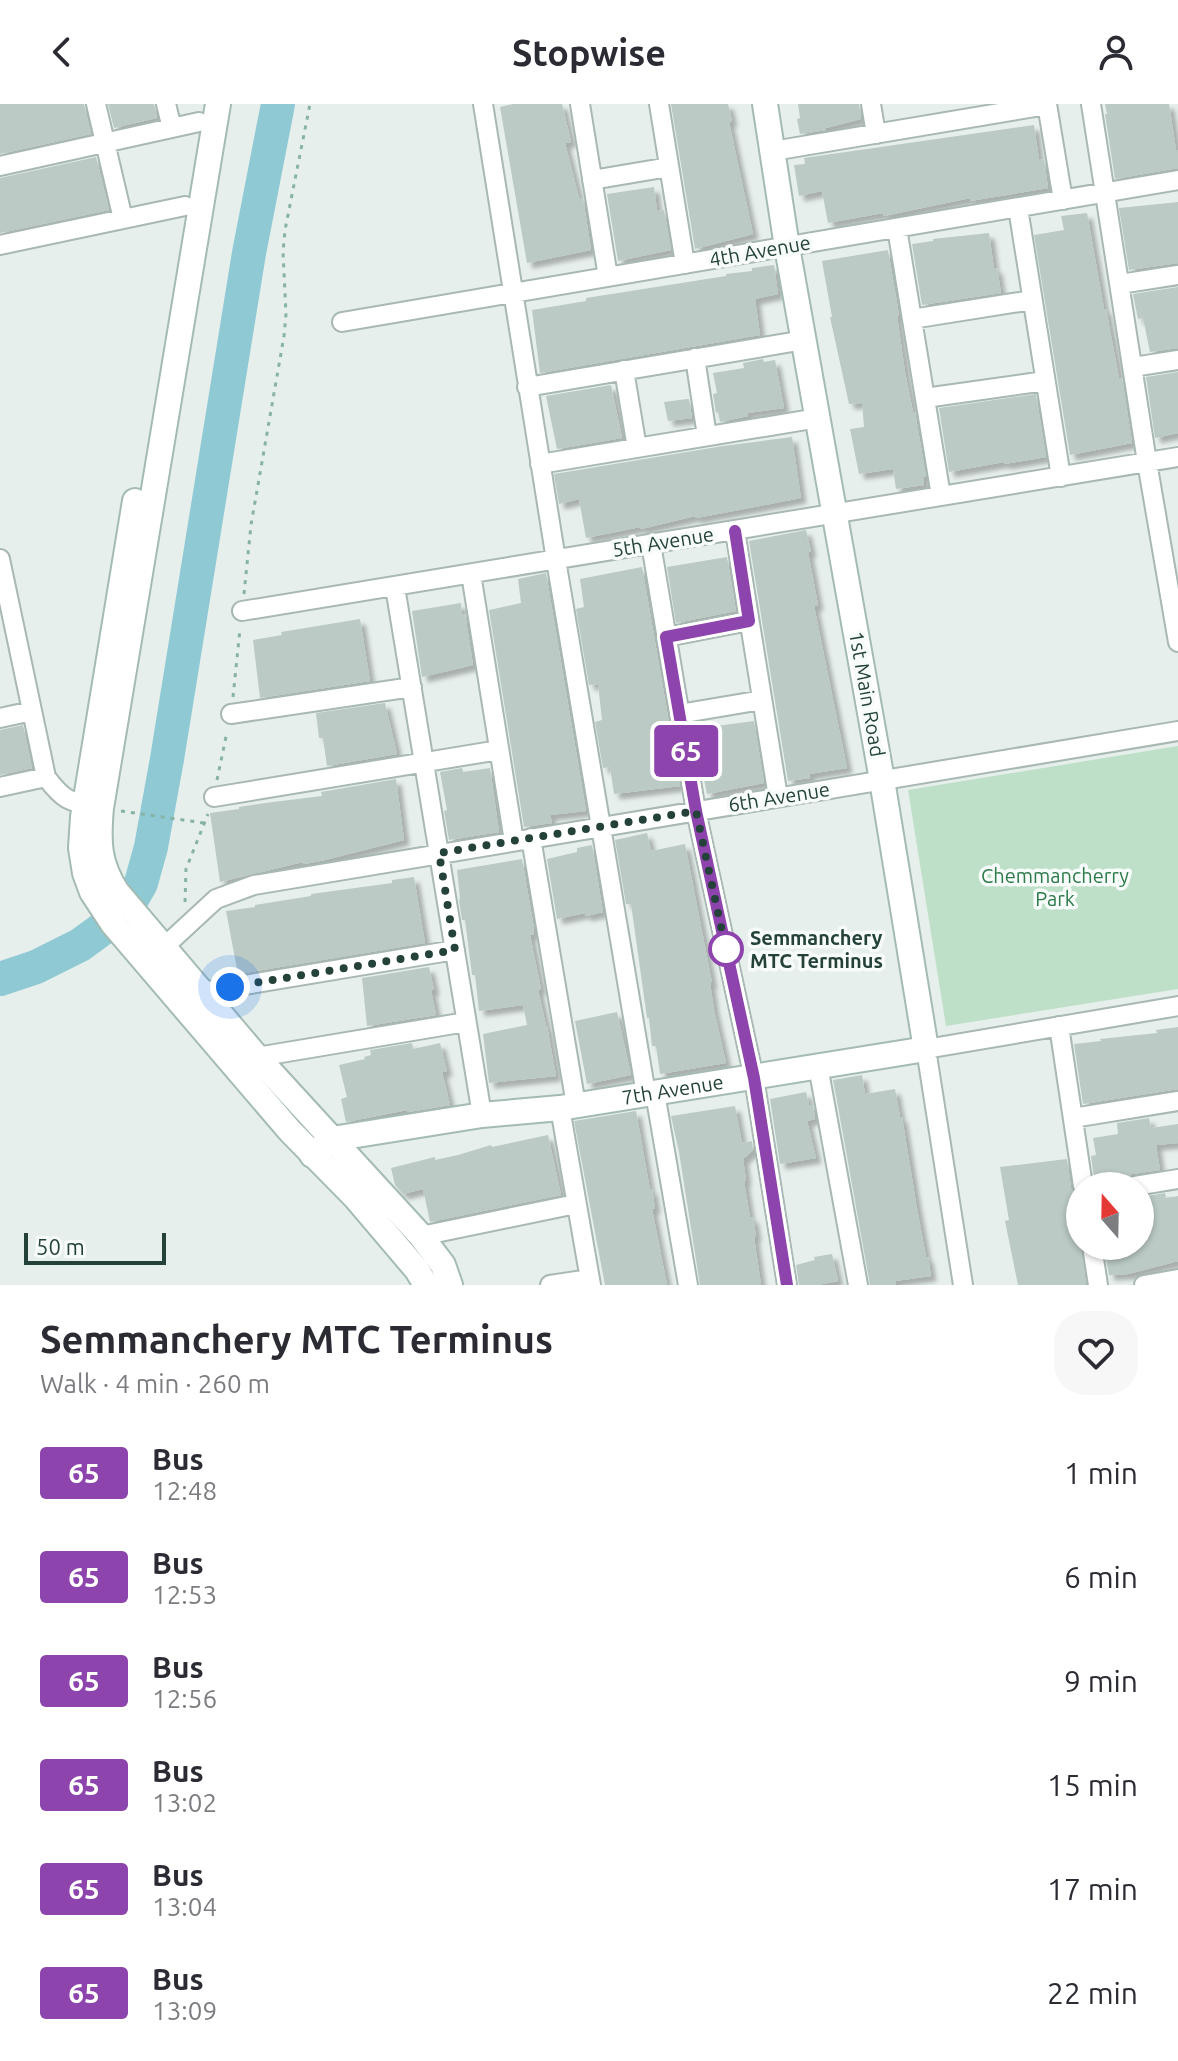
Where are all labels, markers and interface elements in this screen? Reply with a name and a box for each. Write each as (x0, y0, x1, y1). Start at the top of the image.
icon: back (40, 30, 84, 74)
icon: person (1094, 30, 1138, 74)
text: Stopwise (512, 32, 666, 73)
street label: 4th Avenue (707, 230, 812, 271)
street label: 5th Avenue (610, 522, 715, 561)
street label: 1st Main Road (845, 629, 890, 758)
line badge: 65 (650, 725, 722, 777)
text: 65 (670, 735, 702, 766)
street label: 6th Avenue (726, 777, 831, 816)
park label: Chemmancherry Park (981, 864, 1129, 910)
place label: Semmanchery MTC Terminus (750, 926, 883, 972)
marker: Semmanchery MTC Terminus (709, 932, 743, 966)
your location (210, 967, 250, 1007)
street label: 7th Avenue (620, 1070, 725, 1109)
north arrow (1066, 1172, 1154, 1260)
map controls (1066, 1172, 1154, 1260)
scale bar (24, 1229, 166, 1265)
text: 50 m (36, 1234, 85, 1259)
button: heart (1054, 1311, 1138, 1395)
text: Semmanchery MTC Terminus (40, 1318, 553, 1360)
text: Walk · 4 min · 260 m (40, 1369, 270, 1398)
text: Bus (152, 1442, 204, 1476)
text: 1 min (1064, 1456, 1138, 1490)
text: 65 (68, 1457, 100, 1488)
text: 12:48 (152, 1476, 217, 1505)
text: Bus (152, 1546, 204, 1580)
text: 6 min (1064, 1560, 1138, 1594)
text: 65 (68, 1561, 100, 1592)
text: 12:53 (152, 1580, 217, 1609)
text: Bus (152, 1650, 204, 1684)
text: 9 min (1064, 1664, 1138, 1698)
text: 65 (68, 1665, 100, 1696)
text: 12:56 (152, 1684, 217, 1713)
text: Bus (152, 1754, 204, 1788)
text: 15 min (1047, 1768, 1138, 1802)
text: 65 (68, 1769, 100, 1800)
text: 13:02 (152, 1788, 217, 1817)
text: Bus (152, 1858, 204, 1892)
text: 17 min (1047, 1872, 1138, 1906)
text: 65 (68, 1873, 100, 1904)
text: 13:04 (152, 1892, 217, 1921)
text: Bus (152, 1962, 204, 1996)
text: 22 min (1047, 1976, 1138, 2010)
text: 65 (68, 1977, 100, 2008)
text: 13:09 (152, 1996, 217, 2025)

